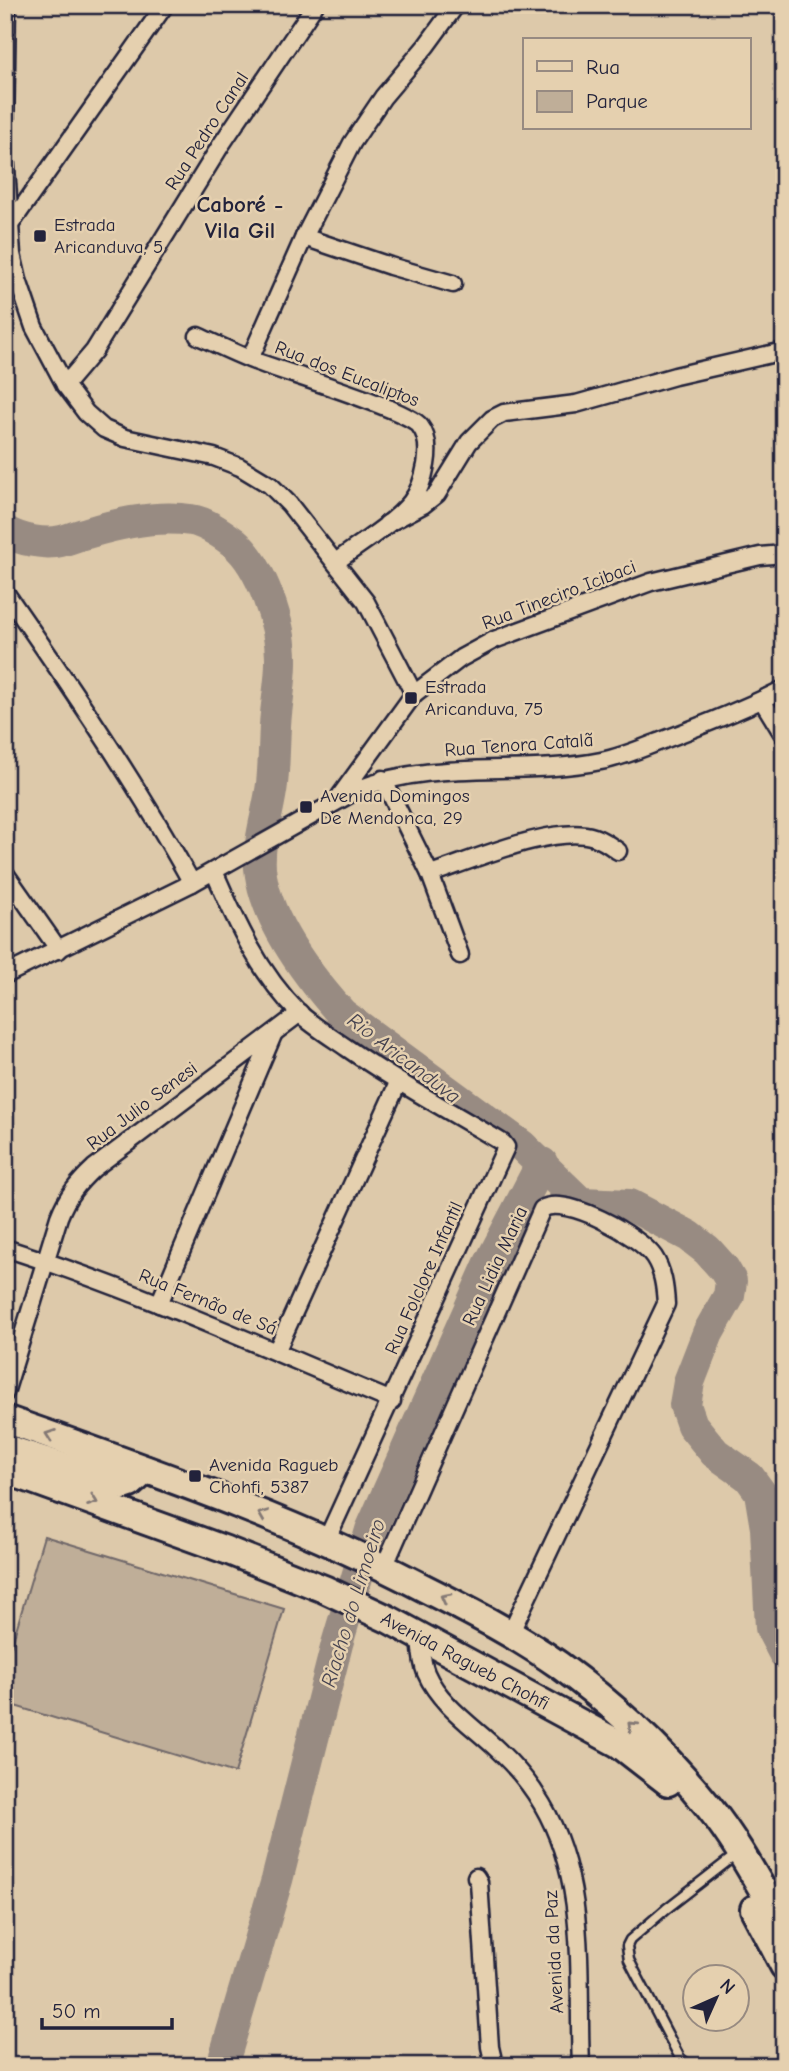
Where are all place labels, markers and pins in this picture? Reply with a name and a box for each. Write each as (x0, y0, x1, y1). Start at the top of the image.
place label: Estrada Aricanduva, 5 (54, 214, 163, 258)
marker: Estrada Aricanduva, 5 (32, 228, 48, 244)
place label: Estrada Aricanduva, 75 (425, 676, 543, 720)
marker: Estrada Aricanduva, 75 (403, 690, 419, 706)
place label: Avenida Domingos De Mendonca, 29 (320, 785, 470, 829)
marker: Avenida Domingos De Mendonca, 29 (298, 799, 314, 815)
place label: Avenida Ragueb Chohfi, 5387 (209, 1454, 339, 1498)
marker: Avenida Ragueb Chohfi, 5387 (187, 1468, 203, 1484)

